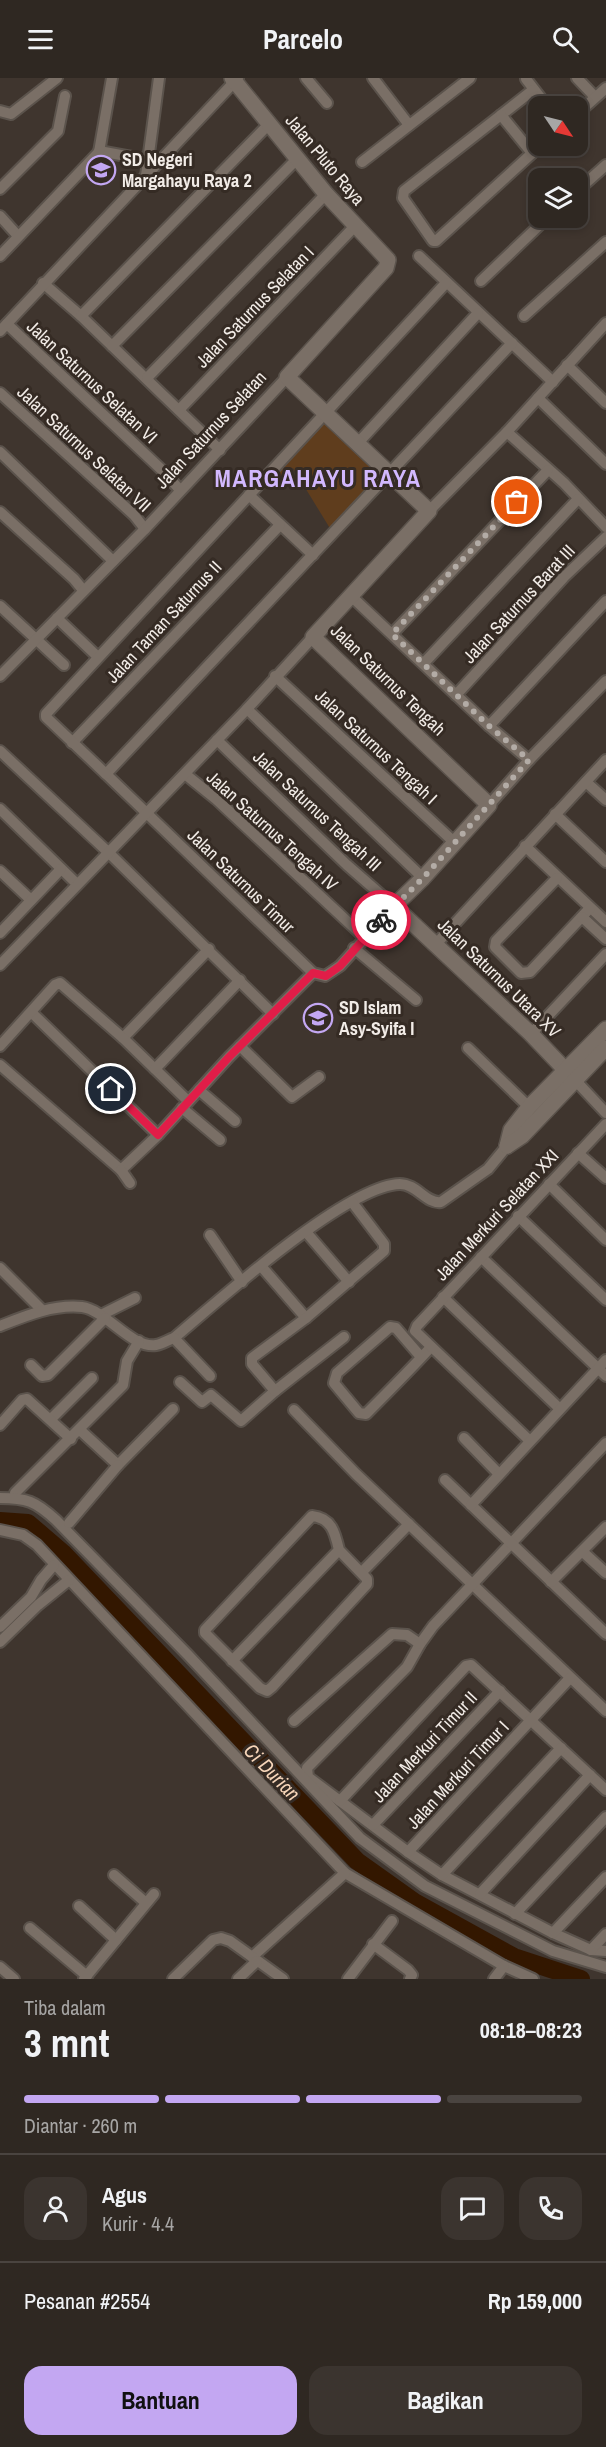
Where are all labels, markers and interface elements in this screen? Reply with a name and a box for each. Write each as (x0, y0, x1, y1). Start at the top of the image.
text: Parcelo (263, 21, 343, 57)
icon: menu (24, 23, 57, 56)
icon: search (549, 23, 582, 56)
north arrow (528, 96, 588, 156)
map controls (528, 96, 588, 228)
street label: Jalan Pluto Raya (280, 109, 371, 210)
place label: SD Negeri Margahayu Raya 2 (122, 147, 252, 193)
school or university icon: SD Negeri Margahayu Raya 2 (85, 154, 117, 186)
button: layers (528, 168, 588, 228)
street label: Jalan Saturnus Selatan I (190, 240, 319, 373)
street label: Jalan Saturnus Selatan VI (21, 314, 163, 449)
street label: Jalan Saturnus Selatan (149, 365, 272, 494)
street label: Jalan Saturnus Selatan VII (12, 380, 157, 517)
district label: MARGAHAYU RAYA (215, 462, 421, 494)
pin (491, 476, 542, 527)
icon: bag (500, 485, 533, 518)
street label: Jalan Saturnus Barat III (457, 539, 580, 669)
street label: Jalan Taman Saturnus II (100, 555, 227, 688)
street label: Jalan Saturnus Tengah (325, 618, 451, 741)
street label: Jalan Saturnus Tengah I (310, 683, 443, 810)
street label: Jalan Saturnus Tengah III (248, 744, 387, 877)
street label: Jalan Saturnus Tengah IV (201, 765, 344, 896)
street label: Jalan Saturnus Timur (182, 823, 301, 938)
courier (351, 890, 411, 950)
icon: bike (365, 904, 398, 937)
street label: Jalan Saturnus Utara XV (432, 912, 567, 1043)
place label: SD Islam Asy-Syifa I (339, 995, 414, 1041)
school or university icon: SD Islam Asy-Syifa I (302, 1002, 334, 1034)
pin (85, 1063, 136, 1114)
icon: home (94, 1072, 127, 1105)
street label: Jalan Merkuri Selatan XXI (429, 1143, 564, 1286)
street label: Jalan Merkuri Timur II (368, 1687, 482, 1807)
street label: Jalan Merkuri Timur I (402, 1716, 514, 1834)
water label: Ci Durian (238, 1737, 306, 1806)
text: Tiba dalam (24, 1994, 106, 2021)
text: 08:18–08:23 (480, 2015, 582, 2045)
text: 3 mnt (24, 2017, 109, 2069)
text: Diantar · 260 m (24, 2112, 137, 2139)
button: person (24, 2177, 87, 2240)
button: chat (441, 2177, 504, 2240)
button: phone (519, 2177, 582, 2240)
text: Agus (102, 2180, 147, 2210)
text: Kurir · 4.4 (102, 2210, 174, 2237)
text: Pesanan #2554 (24, 2286, 150, 2316)
text: Rp 159,000 (488, 2286, 582, 2316)
button: Bantuan (24, 2366, 297, 2435)
button: Bagikan (309, 2366, 582, 2435)

